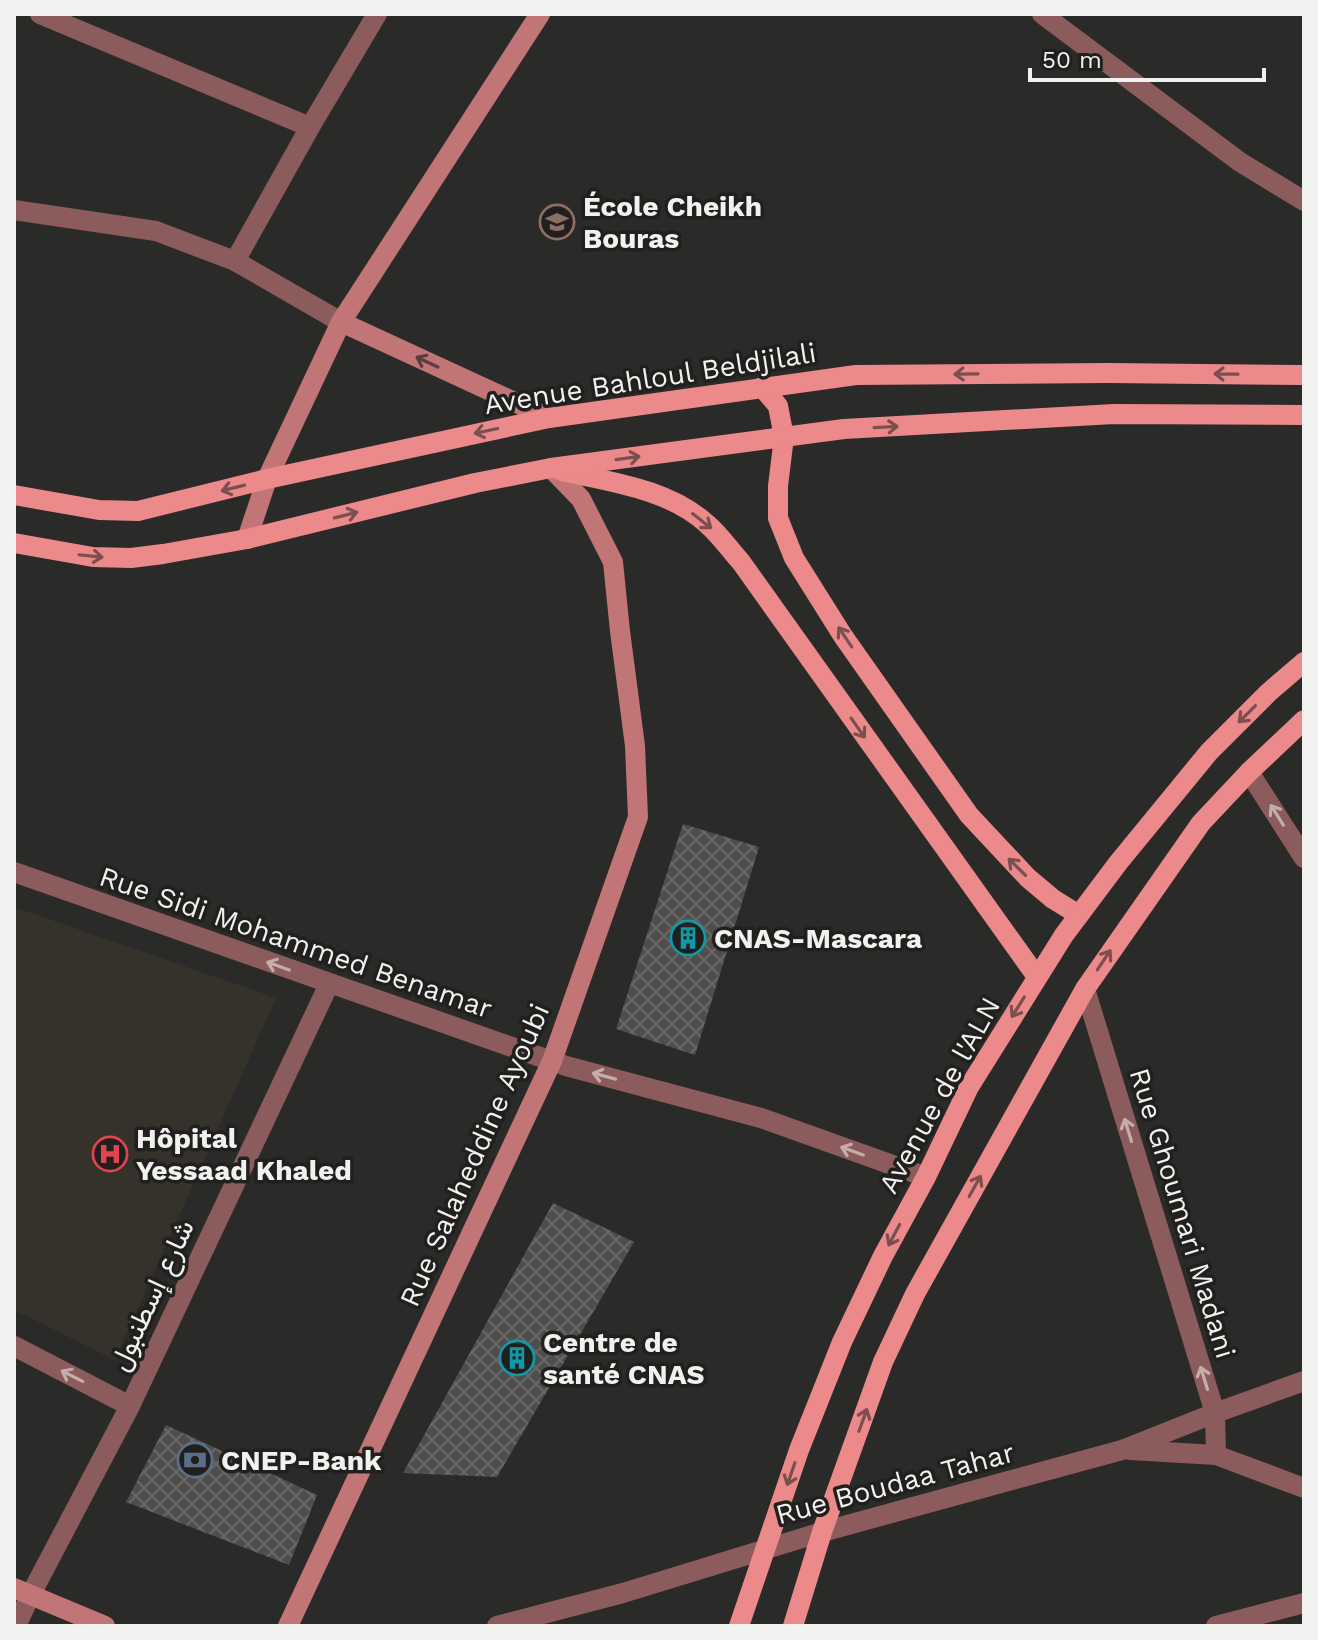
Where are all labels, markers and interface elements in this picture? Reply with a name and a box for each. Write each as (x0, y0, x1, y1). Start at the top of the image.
scale bar (1030, 32, 1264, 82)
text: 50 m (1042, 46, 1102, 74)
place label: École Cheikh Bouras (583, 190, 762, 255)
school or university icon: École Cheikh Bouras (538, 203, 576, 241)
street label: Avenue Bahloul Beldjilali (482, 336, 818, 421)
one-way arrow (416, 354, 440, 369)
one-way arrow (953, 366, 980, 382)
one-way arrow (1213, 366, 1240, 382)
one-way arrow (872, 419, 899, 434)
one-way arrow (474, 424, 500, 439)
one-way arrow (615, 450, 640, 465)
one-way arrow (220, 481, 246, 496)
one-way arrow (333, 506, 359, 521)
one-way arrow (691, 513, 712, 530)
one-way arrow (77, 548, 104, 563)
one-way arrow (836, 627, 853, 649)
one-way arrow (1237, 704, 1256, 724)
one-way arrow (850, 716, 867, 738)
one-way arrow (1268, 804, 1284, 827)
one-way arrow (1008, 858, 1027, 877)
street label: Rue Sidi Mohammed Benamar (95, 860, 496, 1025)
building icon: CNAS-Mascara (669, 919, 707, 957)
place label: CNAS-Mascara (714, 922, 923, 955)
one-way arrow (1096, 950, 1113, 972)
one-way arrow (266, 957, 291, 972)
street label: Avenue de l'ALN (872, 991, 1007, 1199)
one-way arrow (1010, 995, 1026, 1018)
street label: Rue Salaheddine Ayoubi (393, 999, 556, 1312)
street label: Rue Ghoumari Madani (1123, 1064, 1242, 1362)
one-way arrow (591, 1068, 617, 1083)
one-way arrow (1120, 1117, 1135, 1143)
place label: Hôpital Yessaad Khaled (136, 1122, 352, 1187)
hospital icon: Hôpital Yessaad Khaled (91, 1135, 129, 1173)
one-way arrow (840, 1143, 865, 1157)
one-way arrow (968, 1175, 984, 1198)
street label: شارع إسطنبول (102, 1214, 203, 1377)
one-way arrow (886, 1223, 902, 1246)
place label: Centre de santé CNAS (543, 1326, 705, 1391)
building icon: Centre de santé CNAS (498, 1339, 536, 1377)
one-way arrow (1196, 1366, 1211, 1392)
one-way arrow (60, 1368, 84, 1384)
one-way arrow (856, 1407, 871, 1432)
street label: Rue Boudaa Tahar (772, 1436, 1018, 1531)
bank icon: CNEP-Bank (176, 1441, 214, 1479)
place label: CNEP-Bank (221, 1444, 382, 1477)
one-way arrow (783, 1461, 798, 1486)

